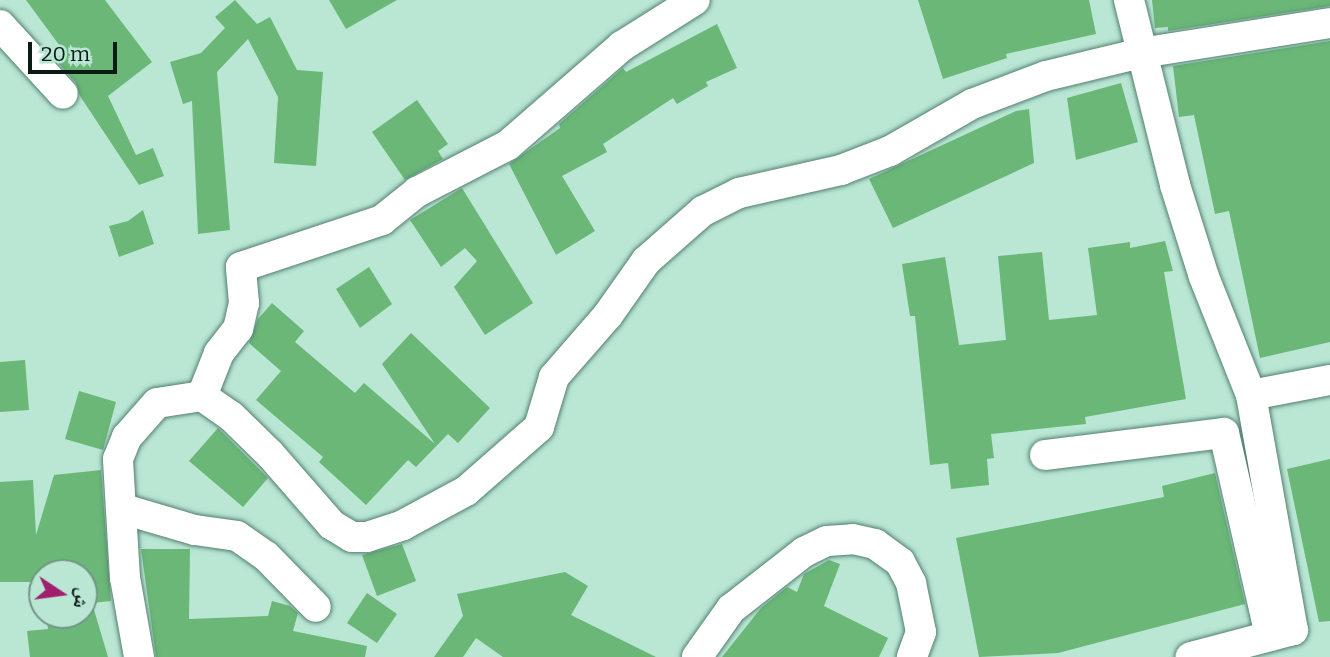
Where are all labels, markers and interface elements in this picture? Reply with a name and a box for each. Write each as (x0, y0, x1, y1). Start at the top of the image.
scale bar (32, 28, 121, 72)
text: 20 m (41, 41, 90, 67)
north arrow (28, 559, 98, 629)
text: ش (69, 586, 95, 611)

